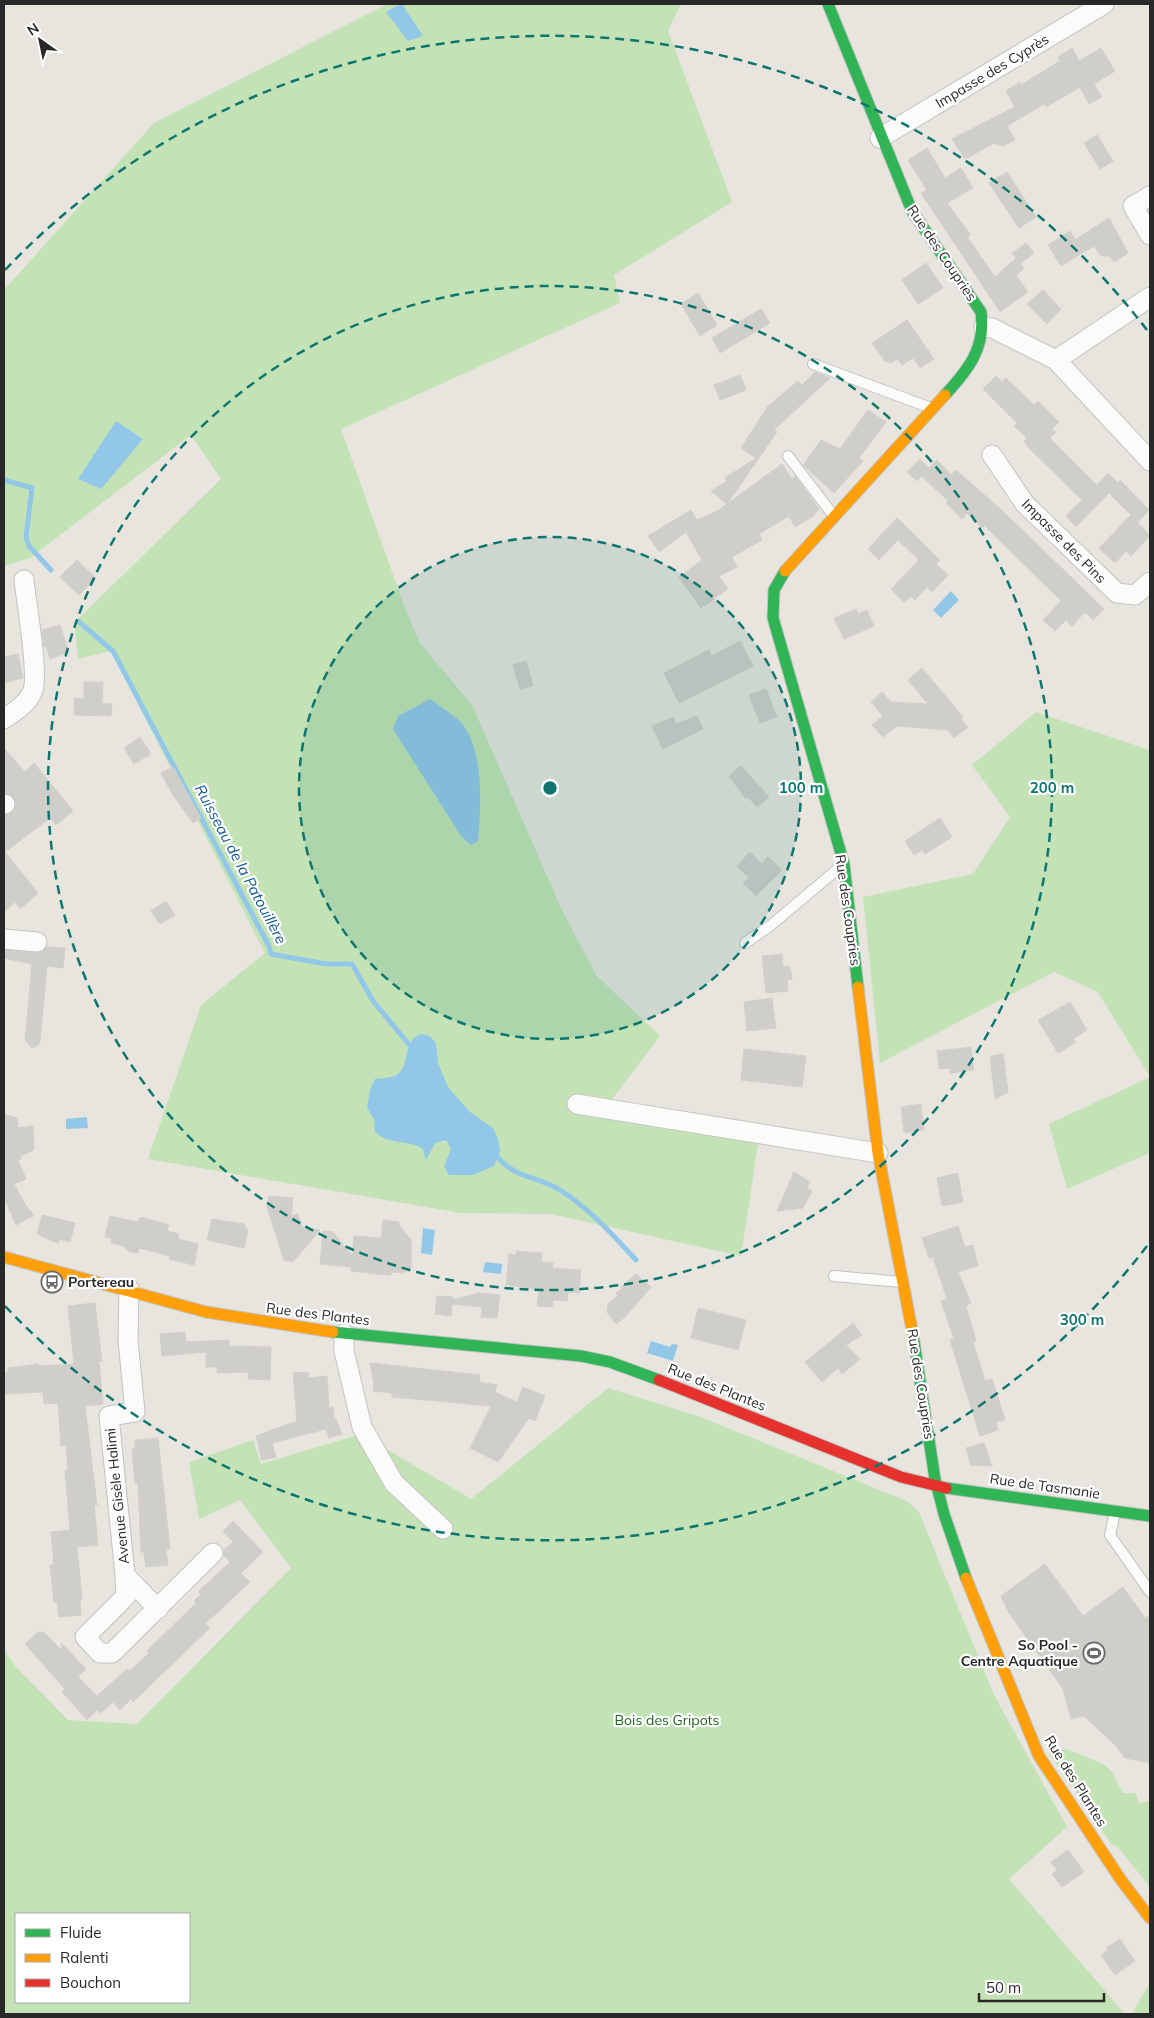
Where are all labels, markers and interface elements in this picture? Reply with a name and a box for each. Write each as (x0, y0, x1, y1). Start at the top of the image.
north arrow (15, 15, 65, 65)
text: N (24, 19, 42, 40)
street label: Impasse des Cyprès (932, 30, 1052, 112)
street label: Rue des Coupries (903, 201, 981, 305)
street label: Impasse des Pins (1018, 495, 1110, 587)
text: 100 m (779, 778, 823, 797)
text: 200 m (1030, 778, 1074, 797)
centre of rings (541, 779, 559, 797)
water label: Ruisseau de la Patouillère (191, 781, 291, 947)
street label: Rue des Coupries (831, 853, 865, 967)
bus stop icon: Portereau (40, 1270, 64, 1294)
place label: Portereau (68, 1273, 134, 1291)
street label: Rue des Plantes (265, 1299, 371, 1329)
text: 300 m (1060, 1310, 1104, 1329)
street label: Rue des Coupries (903, 1327, 939, 1441)
street label: Rue des Plantes (665, 1359, 769, 1415)
street label: Avenue Gisèle Halimi (101, 1427, 133, 1565)
street label: Rue de Tasmanie (989, 1469, 1101, 1503)
place label: So Pool - Centre Aquatique (961, 1636, 1078, 1670)
sports icon: So Pool - Centre Aquatique (1082, 1641, 1106, 1665)
park label: Bois des Gripots (615, 1711, 719, 1729)
street label: Rue des Plantes (1041, 1732, 1111, 1830)
legend (15, 1913, 190, 2003)
text: Fluide (60, 1923, 101, 1942)
text: Ralenti (60, 1948, 109, 1967)
scale bar (979, 1970, 1104, 2002)
text: Bouchon (60, 1973, 121, 1992)
text: 50 m (986, 1978, 1021, 1997)

